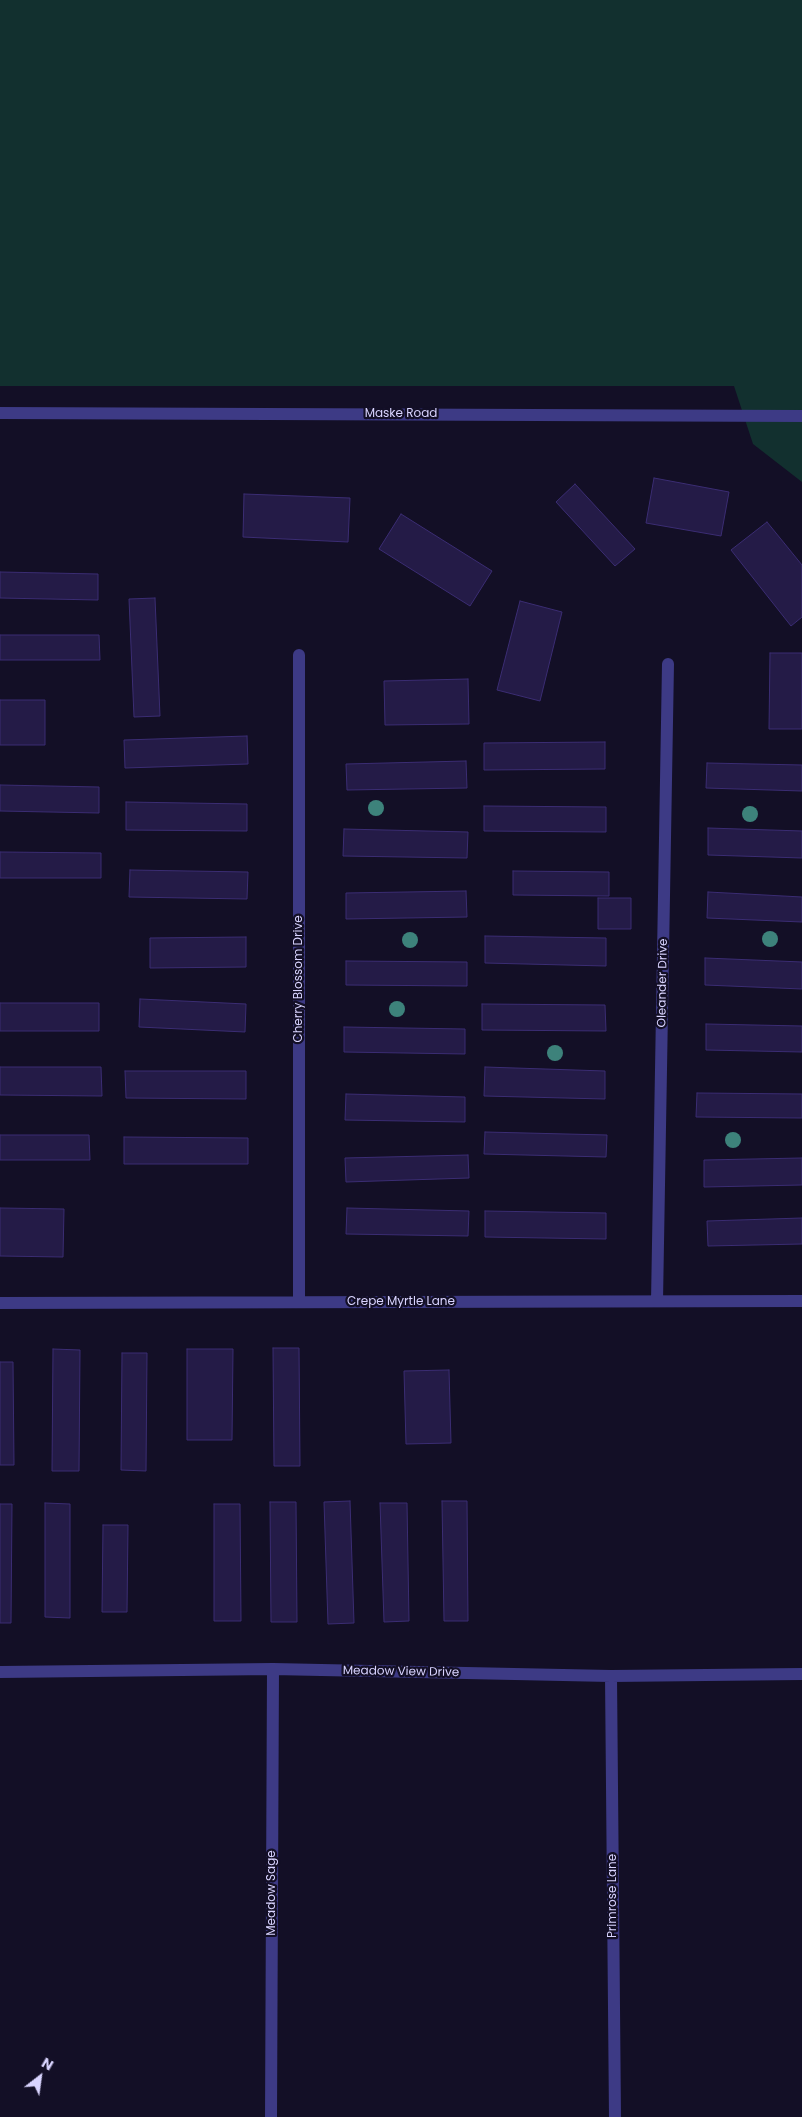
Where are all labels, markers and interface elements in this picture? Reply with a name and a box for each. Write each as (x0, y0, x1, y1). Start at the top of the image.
street label: Maske Road (365, 407, 437, 421)
street label: Cherry Blossom Drive (292, 915, 306, 1043)
street label: Oleander Drive (655, 938, 671, 1028)
street label: Crepe Myrtle Lane (347, 1295, 455, 1309)
street label: Meadow View Drive (343, 1664, 459, 1680)
street label: Meadow Sage (265, 1850, 279, 1936)
street label: Primrose Lane (606, 1854, 620, 1938)
north arrow (15, 2052, 65, 2102)
text: N (38, 2053, 57, 2075)

